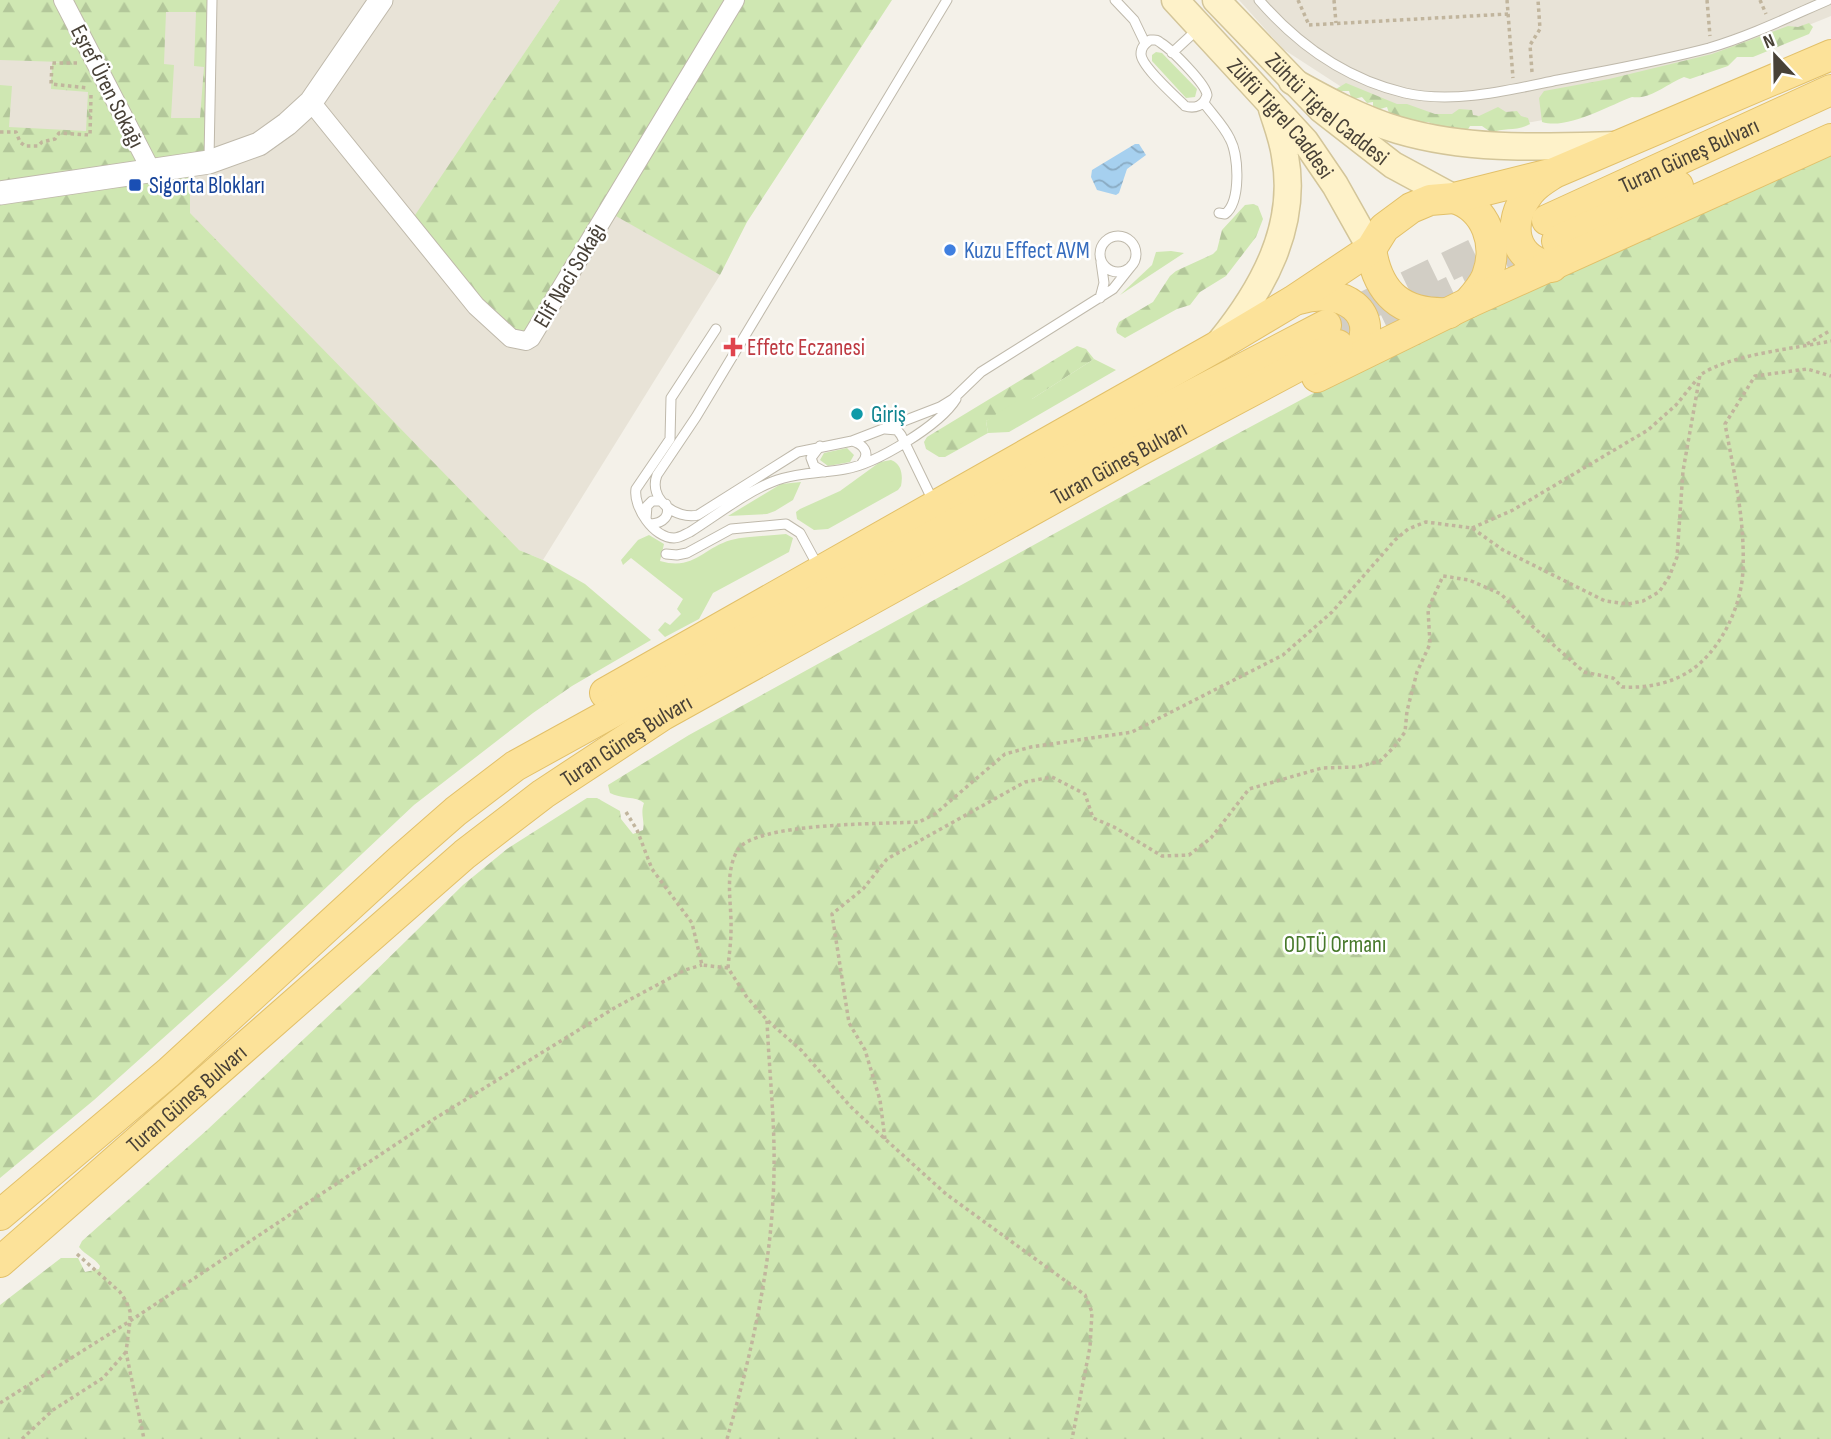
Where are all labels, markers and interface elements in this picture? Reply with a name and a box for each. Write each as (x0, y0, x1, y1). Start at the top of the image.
street label: Eşref Üren Sokağı (64, 20, 150, 153)
north arrow (1740, 21, 1810, 91)
text: N (1760, 29, 1778, 54)
street label: Zühtü Tigrel Caddesi (1259, 47, 1394, 172)
street label: Zülfü Tigrel Caddesi (1221, 53, 1340, 184)
street label: Turan Güneş Bulvarı (1615, 112, 1764, 200)
place label: Sigorta Blokları (149, 172, 265, 200)
marker: Sigorta Blokları (127, 177, 143, 193)
street label: Elif Naci Sokağı (528, 218, 612, 333)
place label: Kuzu Effect AVM (964, 237, 1090, 265)
marker: Kuzu Effect AVM (942, 242, 958, 258)
place label: Effetc Eczanesi (747, 334, 865, 362)
marker: Effetc Eczanesi (725, 339, 741, 355)
place label: Giriş (871, 401, 906, 429)
marker: Giriş (849, 406, 865, 422)
street label: Turan Güneş Bulvarı (1047, 415, 1192, 512)
street label: Turan Güneş Bulvarı (556, 689, 697, 794)
park label: ODTÜ Ormanı (1284, 931, 1386, 959)
street label: Turan Güneş Bulvarı (121, 1039, 253, 1159)

